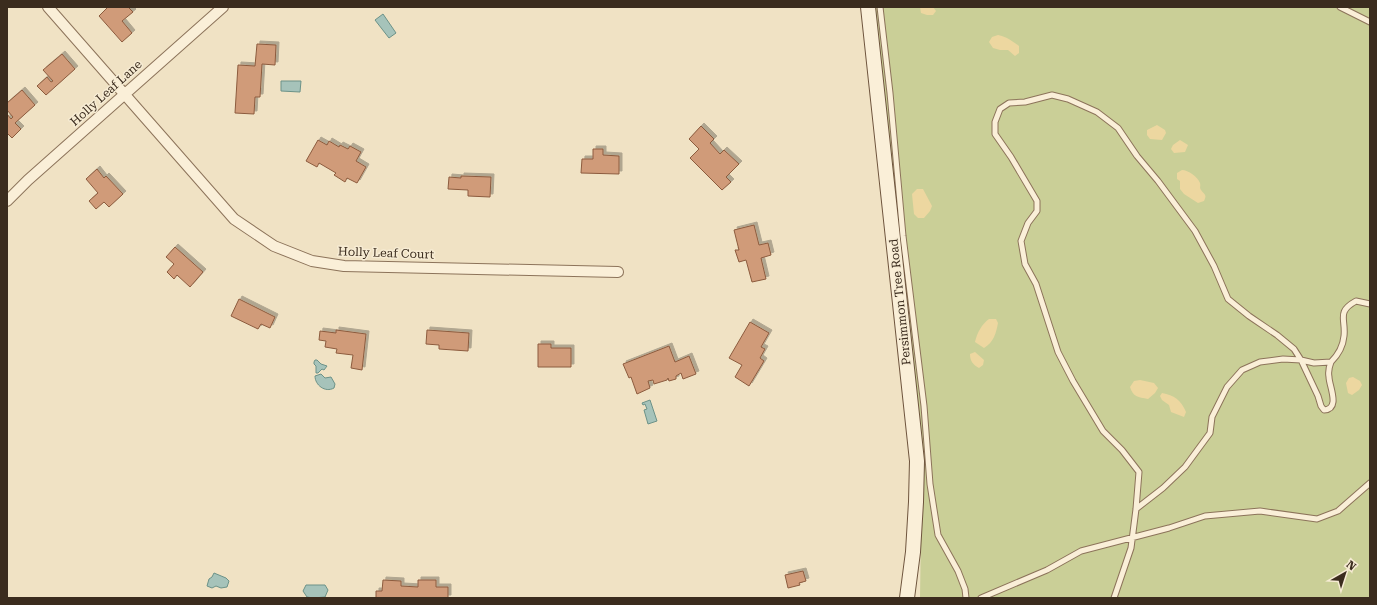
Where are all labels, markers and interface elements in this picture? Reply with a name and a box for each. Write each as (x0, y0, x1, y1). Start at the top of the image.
street label: Holly Leaf Lane (67, 57, 145, 129)
street label: Persimmon Tree Road (886, 238, 914, 366)
street label: Holly Leaf Court (338, 244, 435, 262)
north arrow (1325, 553, 1365, 593)
text: N (1344, 558, 1359, 574)

